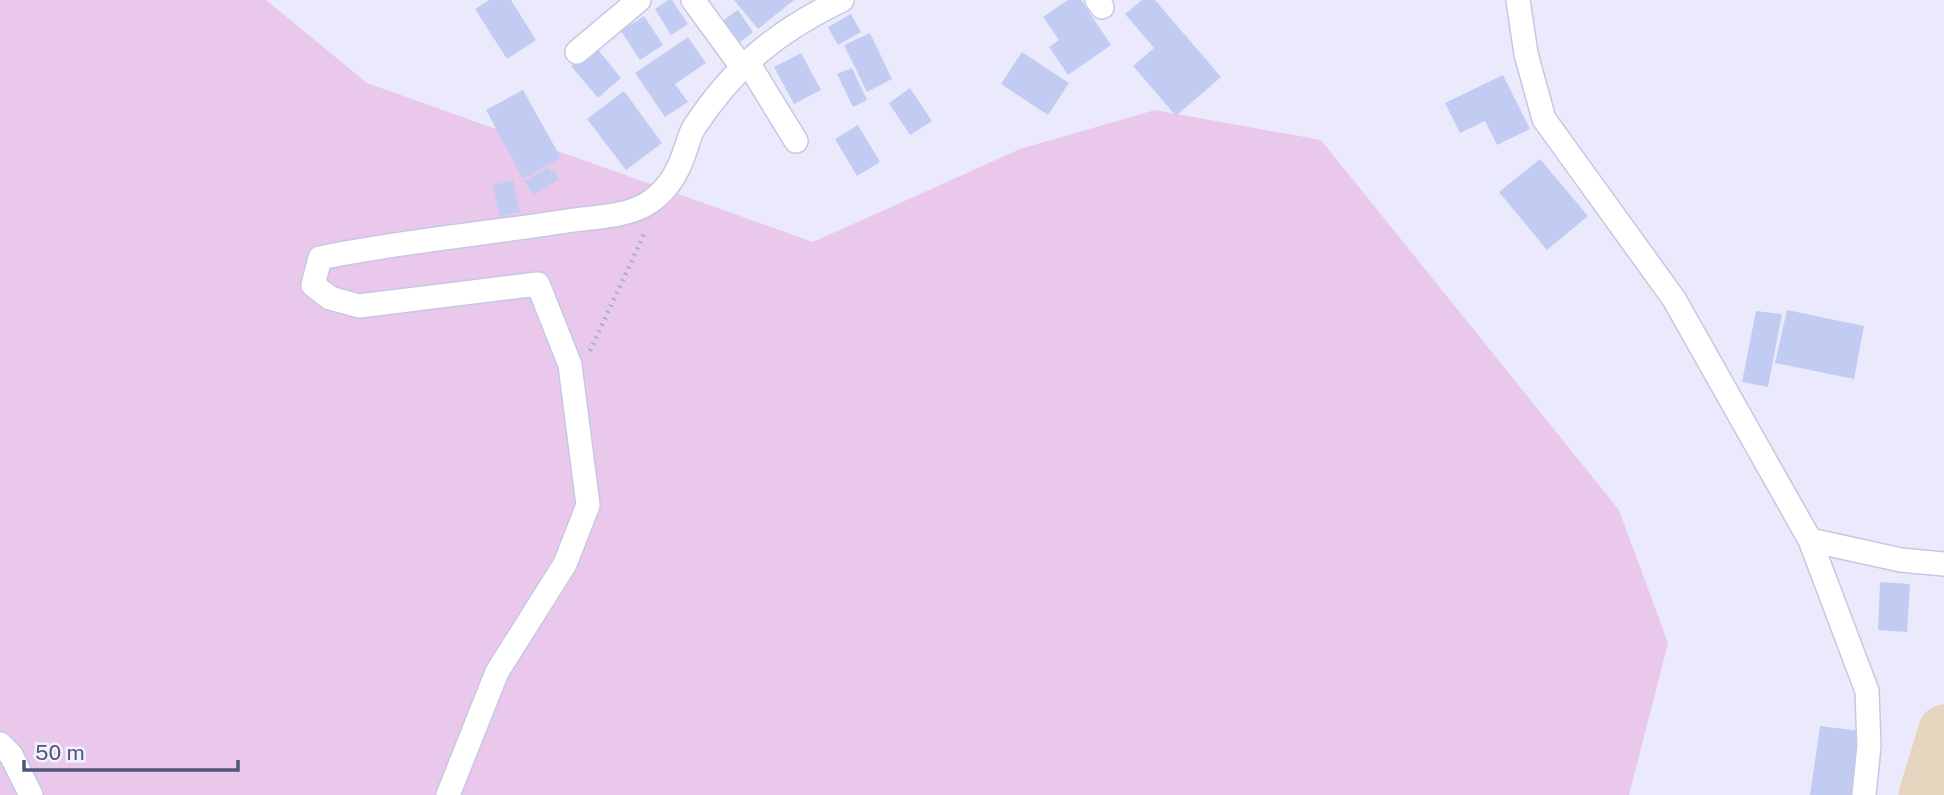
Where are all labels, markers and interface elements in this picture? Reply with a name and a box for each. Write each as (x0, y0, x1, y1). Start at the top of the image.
scale bar (24, 728, 238, 772)
text: 50 m (35, 740, 85, 765)

